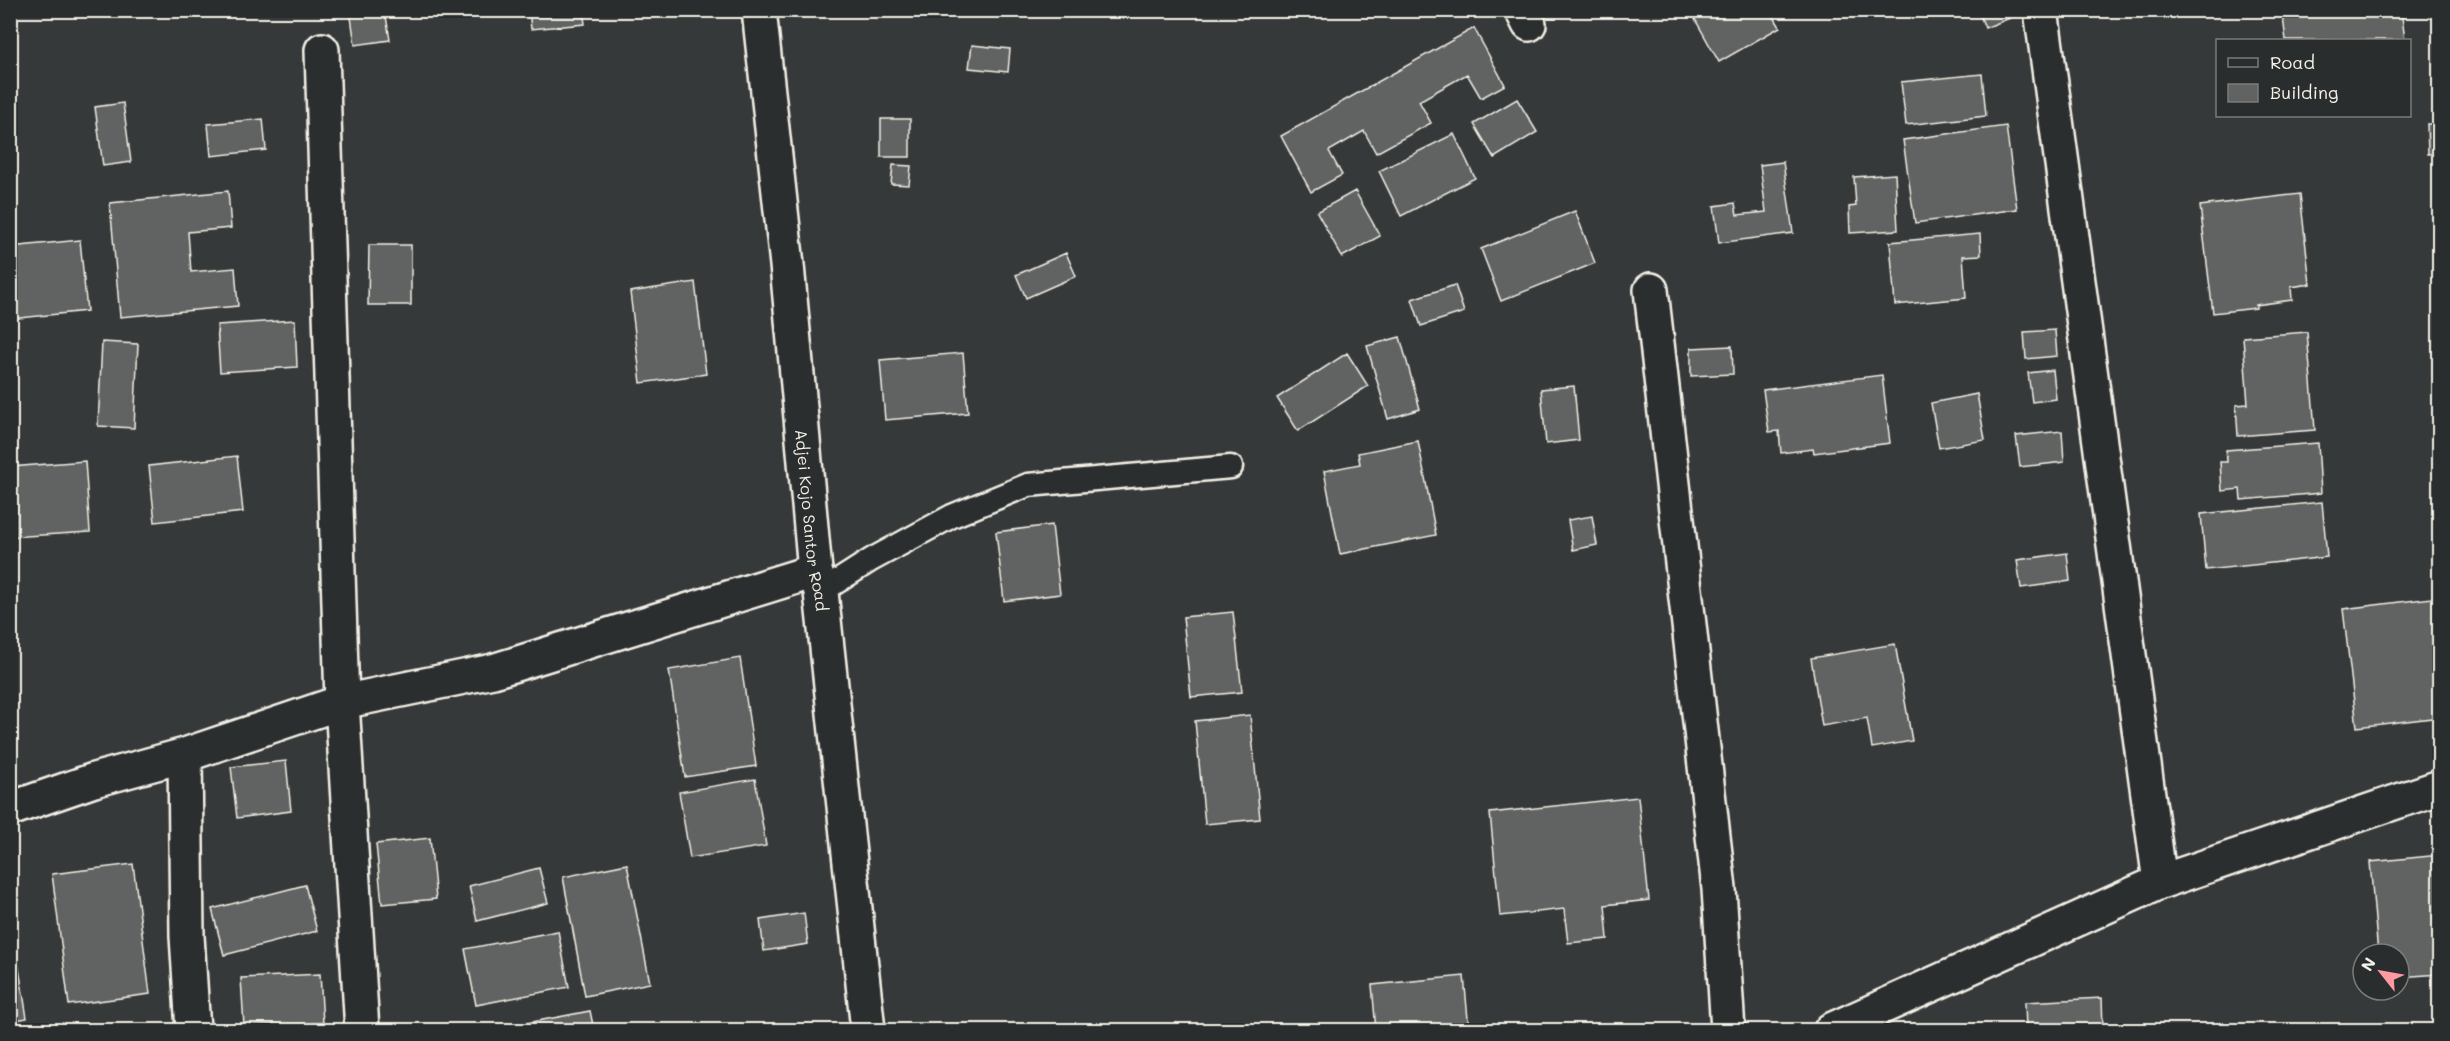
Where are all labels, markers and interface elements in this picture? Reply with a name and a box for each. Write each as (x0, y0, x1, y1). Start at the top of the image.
legend (2216, 39, 2411, 117)
text: Road (2270, 50, 2315, 74)
text: Building (2270, 80, 2338, 104)
street label: Adjei Kojo Santor Road (792, 428, 833, 612)
north arrow (2351, 942, 2411, 1002)
text: N (2356, 953, 2380, 975)

